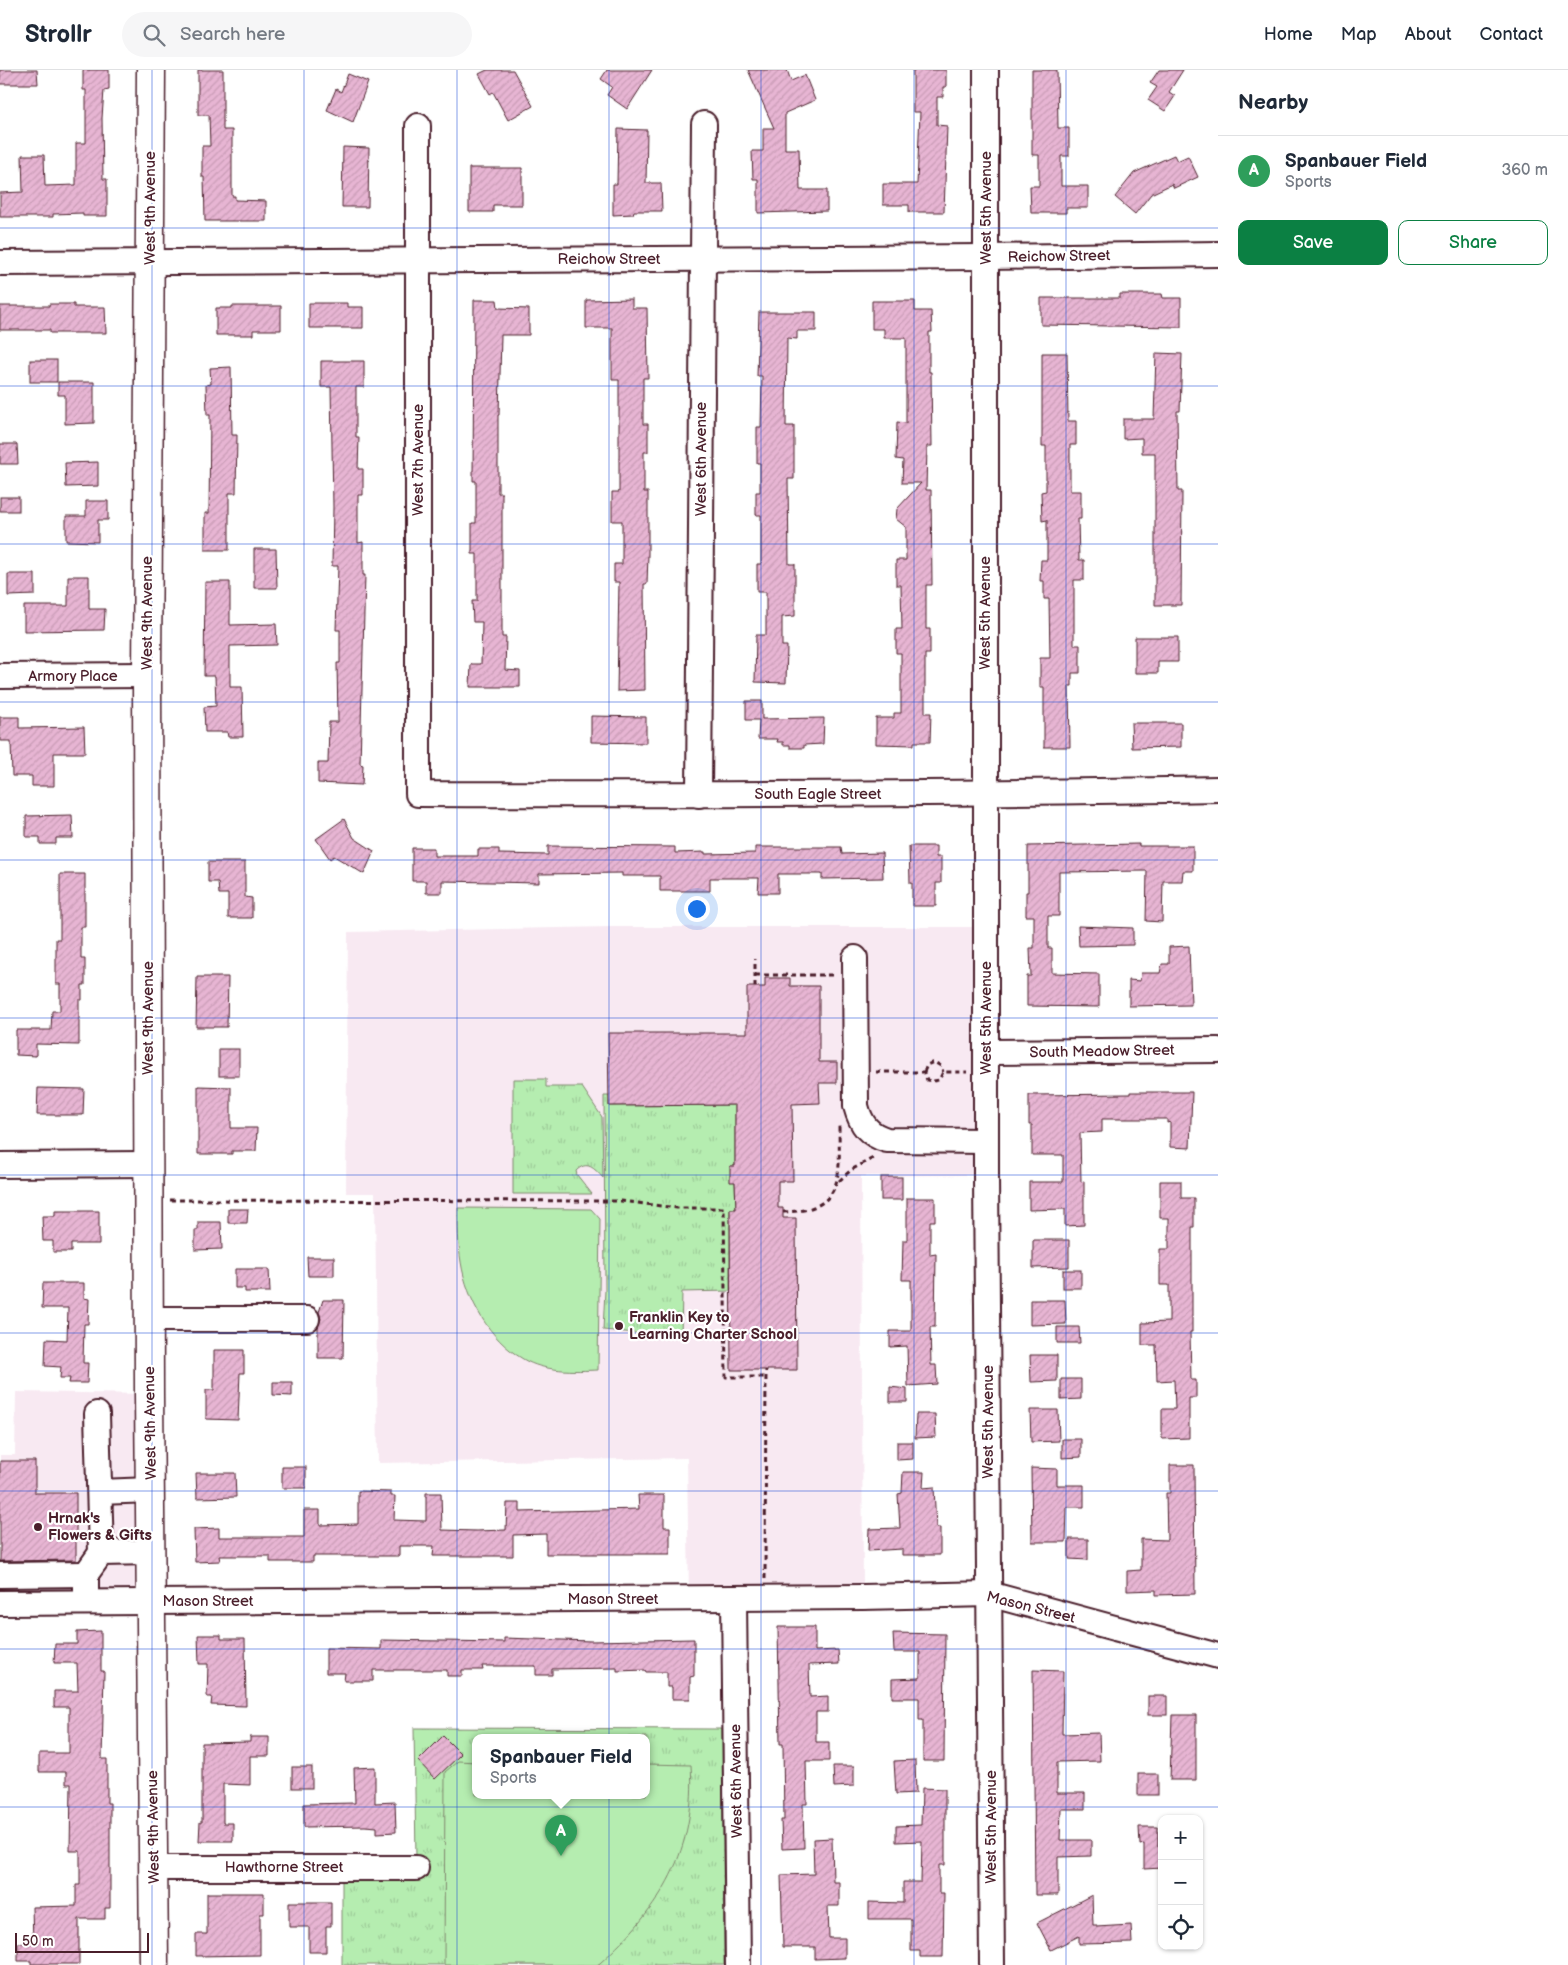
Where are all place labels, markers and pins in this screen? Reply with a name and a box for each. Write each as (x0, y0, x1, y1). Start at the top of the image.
place label: Franklin Key to Learning Charter School (629, 1308, 797, 1344)
marker: Franklin Key to Learning Charter School (613, 1320, 625, 1332)
place label: Hrnak's Flowers & Gifts (48, 1509, 152, 1545)
marker: Hrnak's Flowers & Gifts (32, 1521, 44, 1533)
pin: A (545, 1815, 577, 1856)

